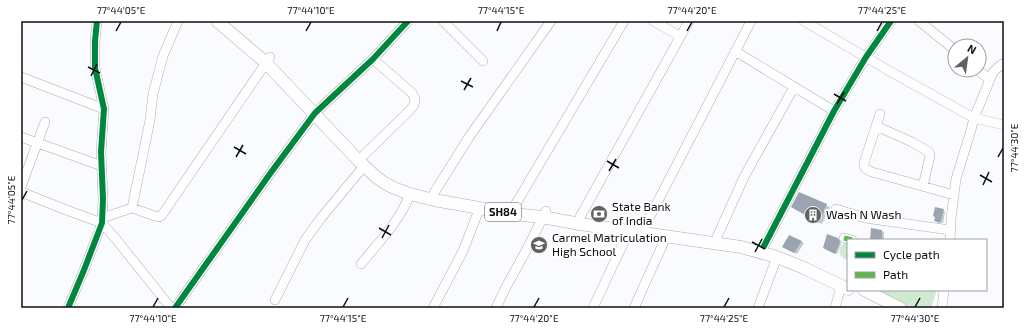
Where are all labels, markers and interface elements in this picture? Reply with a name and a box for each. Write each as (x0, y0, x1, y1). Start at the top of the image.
text: 77°44'05"E (97, 4, 146, 16)
text: 77°44'10"E (287, 4, 335, 16)
text: 77°44'15"E (478, 4, 525, 16)
text: 77°44'20"E (668, 4, 717, 16)
text: 77°44'25"E (858, 4, 907, 16)
north arrow (947, 38, 987, 78)
text: N (965, 41, 979, 56)
text: 77°44'30"E (1008, 123, 1020, 172)
text: 77°44'05"E (5, 175, 17, 224)
place label: State Bank of India (612, 199, 671, 227)
road number: SH84 (485, 203, 521, 221)
bank icon: State Bank of India (589, 204, 609, 224)
building icon: Wash N Wash (803, 205, 823, 225)
place label: Wash N Wash (826, 207, 901, 221)
place label: Carmel Matriculation High School (552, 230, 667, 258)
school or university icon: Carmel Matriculation High School (529, 235, 549, 255)
legend (847, 239, 987, 291)
text: Cycle path (883, 247, 940, 261)
text: Path (883, 267, 908, 281)
text: 77°44'10"E (129, 312, 177, 324)
text: 77°44'15"E (320, 312, 367, 324)
text: 77°44'20"E (510, 312, 559, 324)
text: 77°44'25"E (700, 312, 749, 324)
text: 77°44'30"E (891, 312, 940, 324)

